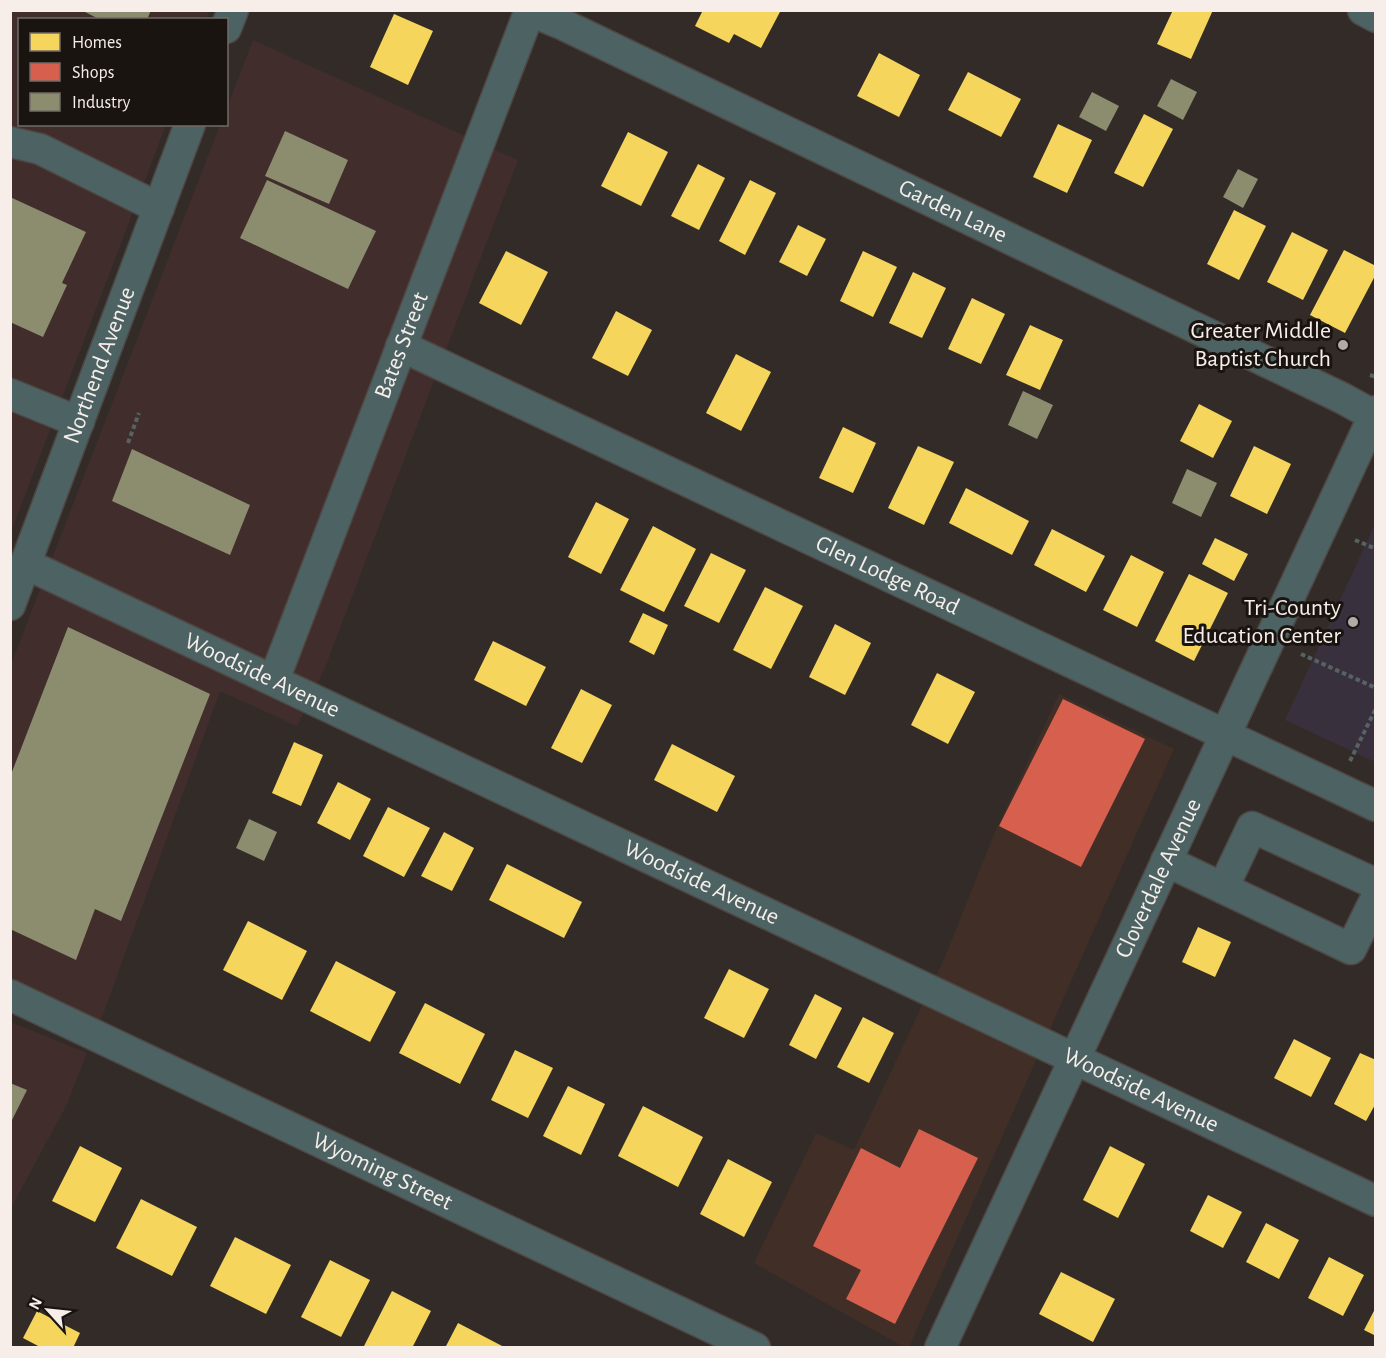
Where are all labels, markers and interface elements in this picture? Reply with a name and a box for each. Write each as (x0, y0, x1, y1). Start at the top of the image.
legend (18, 18, 228, 126)
text: Homes (72, 34, 122, 52)
text: Shops (72, 64, 114, 82)
text: Industry (72, 94, 131, 112)
street label: Garden Lane (895, 175, 1011, 248)
street label: Northend Avenue (60, 284, 140, 447)
street label: Bates Street (371, 289, 433, 402)
place label: Greater Middle Baptist Church (1191, 319, 1331, 371)
marker: Greater Middle Baptist Church (1336, 338, 1350, 352)
street label: Glen Lodge Road (812, 531, 963, 620)
place label: Tri-County Education Center (1182, 596, 1341, 648)
marker: Tri-County Education Center (1346, 615, 1360, 629)
street label: Woodside Avenue (181, 629, 343, 722)
street label: Cloverdale Avenue (1111, 795, 1206, 962)
street label: Woodside Avenue (620, 836, 783, 930)
street label: Woodside Avenue (1060, 1043, 1222, 1137)
street label: Wyoming Street (309, 1128, 456, 1215)
north arrow (18, 1280, 78, 1340)
text: N (26, 1295, 45, 1312)

